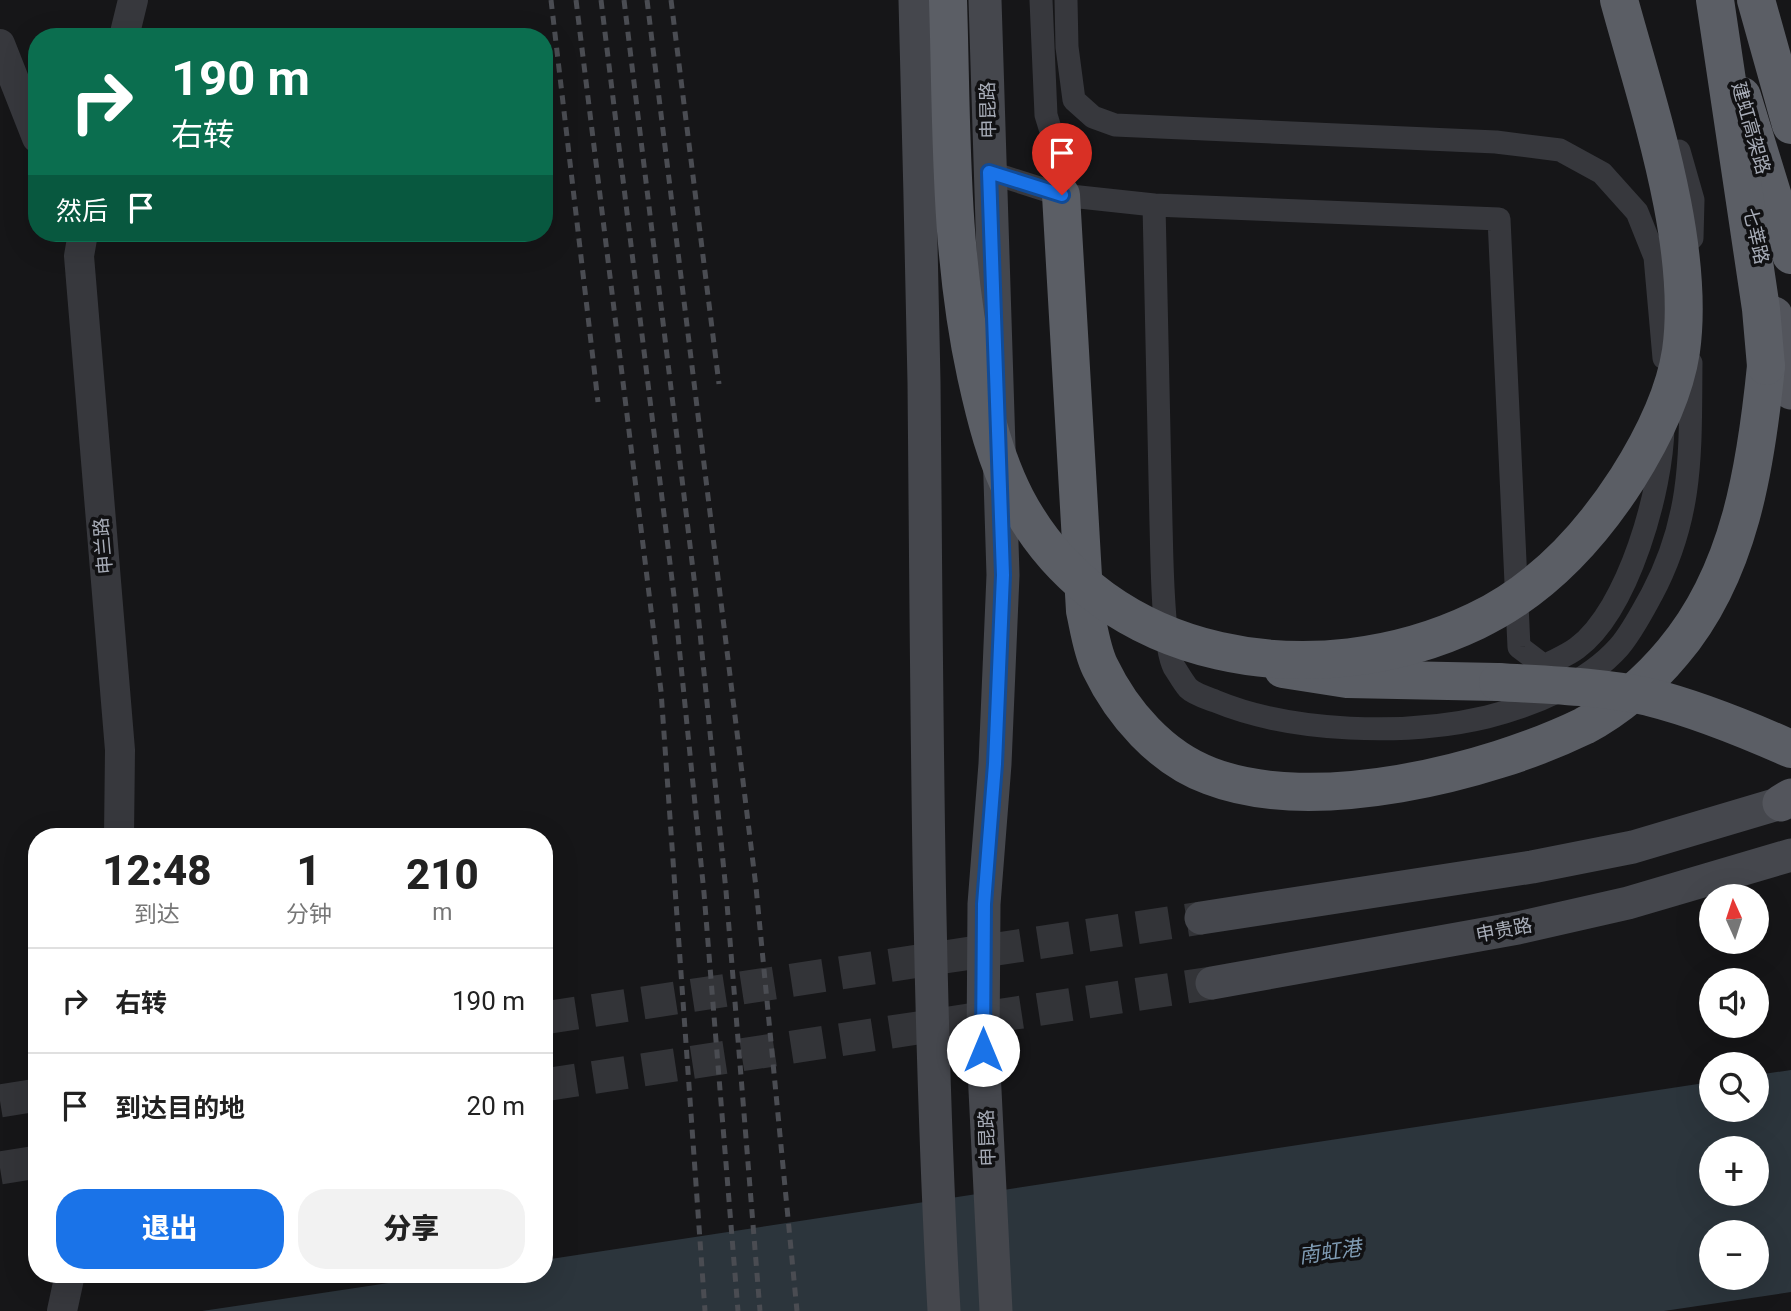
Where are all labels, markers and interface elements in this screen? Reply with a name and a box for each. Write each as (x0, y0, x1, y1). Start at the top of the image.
text: 190 m (171, 50, 310, 107)
icon: right (56, 56, 147, 147)
street label: 建虹高架路 (1727, 79, 1775, 177)
street label: 申昆路 (976, 81, 1000, 139)
text: 右转 (171, 116, 235, 154)
pin (1032, 123, 1092, 195)
icon: arrive (1043, 134, 1081, 172)
icon: arrive (122, 189, 160, 227)
text: 然后 (56, 196, 108, 226)
street label: 七莘路 (1738, 206, 1774, 266)
street label: 申兰路 (89, 517, 117, 575)
text: 12:48 (102, 846, 211, 895)
text: 1 (297, 846, 321, 895)
text: 210 (406, 850, 479, 899)
north arrow (1699, 884, 1769, 954)
map controls (1699, 884, 1769, 1290)
text: m (432, 899, 452, 926)
text: 到达 (134, 901, 180, 928)
text: 分钟 (286, 901, 332, 928)
street label: 申贵路 (1474, 913, 1534, 947)
button: sound (1699, 968, 1769, 1038)
icon: right (56, 982, 94, 1020)
text: 190 m (452, 986, 525, 1016)
text: 右转 (115, 988, 167, 1018)
position arrow (946, 1013, 1020, 1087)
button: search (1699, 1052, 1769, 1122)
icon: arrive (56, 1087, 94, 1125)
text: 20 m (467, 1091, 525, 1121)
text: 到达目的地 (115, 1093, 245, 1123)
street label: 申昆路 (975, 1109, 999, 1167)
button: + (1699, 1136, 1769, 1206)
button: 退出 (56, 1189, 284, 1269)
button: 分享 (298, 1189, 525, 1269)
button: − (1699, 1220, 1769, 1290)
water label: 南虹港 (1297, 1235, 1366, 1268)

